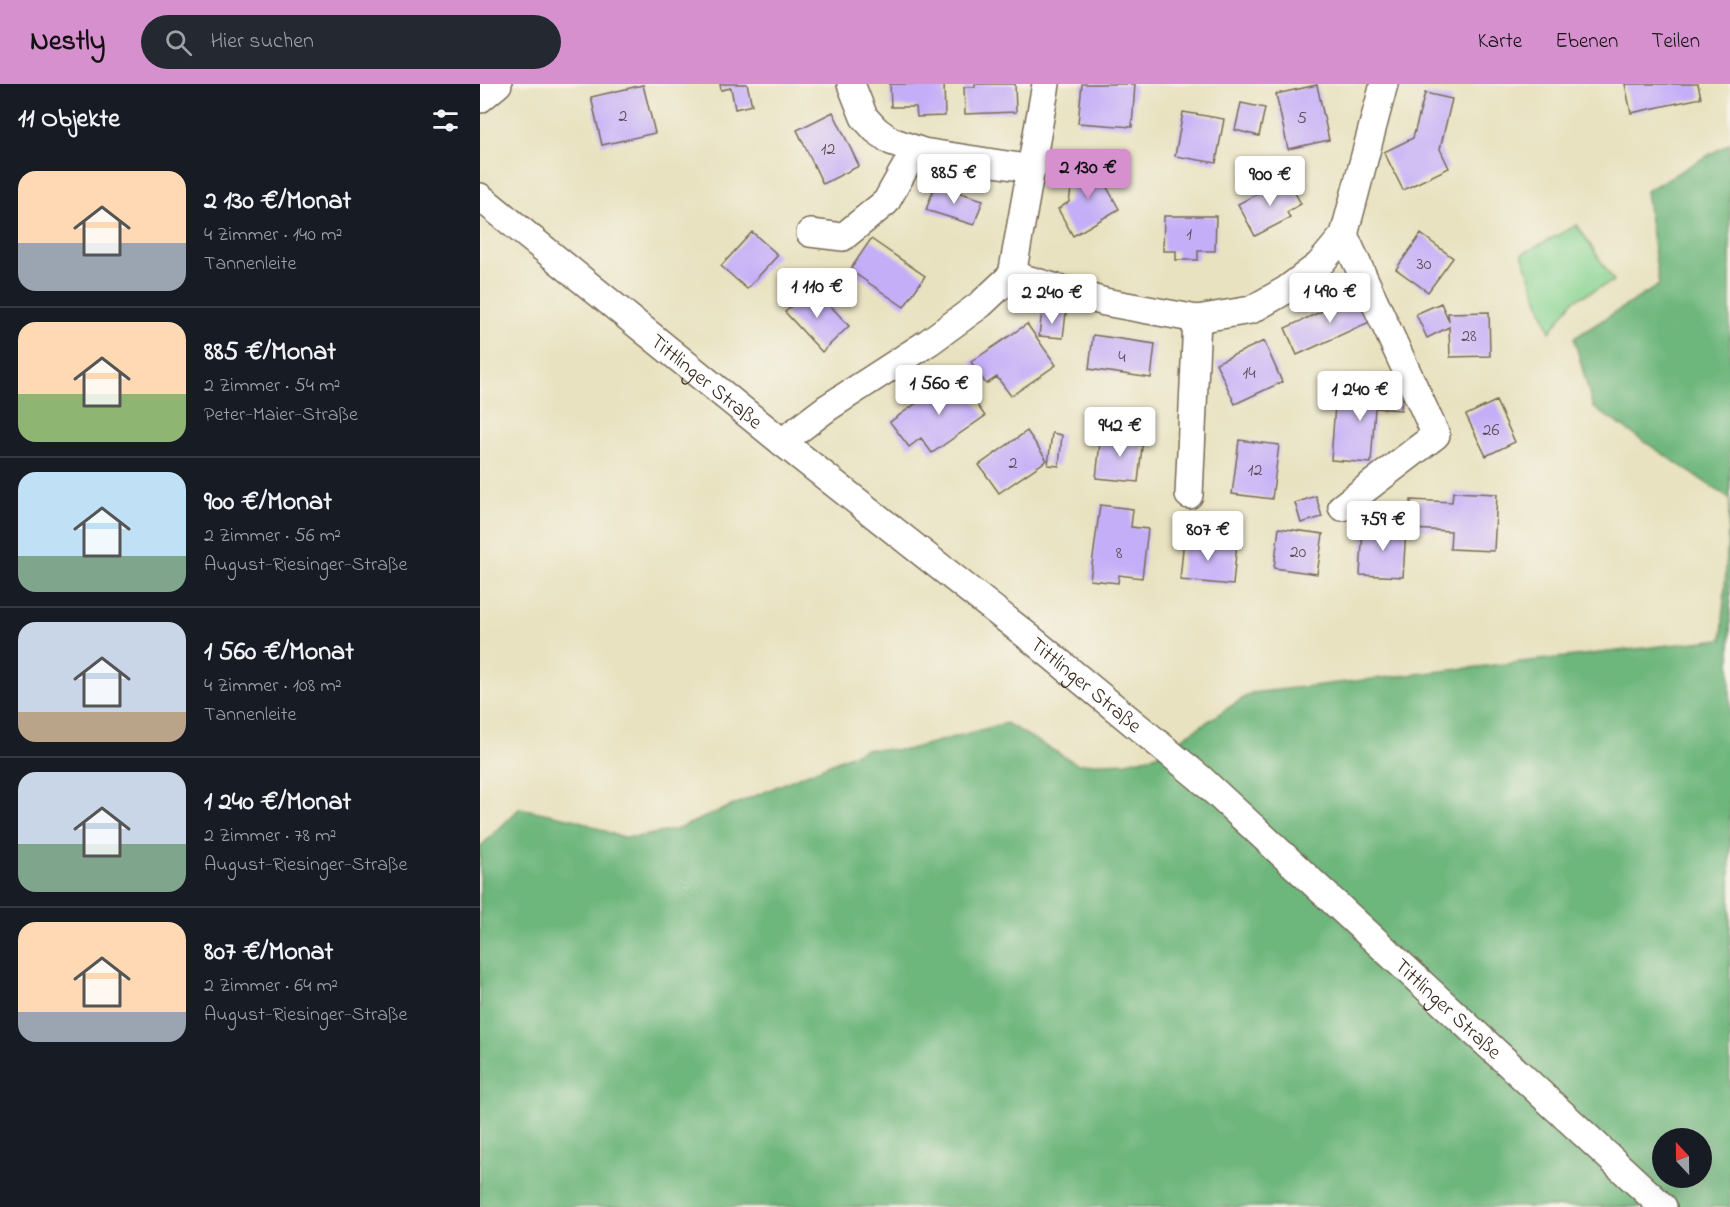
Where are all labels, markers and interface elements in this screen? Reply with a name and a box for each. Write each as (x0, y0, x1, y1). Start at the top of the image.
search box (141, 15, 561, 69)
text: Nestly (30, 22, 105, 63)
icon: search (162, 26, 195, 59)
text: Hier suchen (210, 26, 314, 58)
text: Karte (1478, 27, 1522, 57)
text: Ebenen (1555, 27, 1618, 57)
text: Teilen (1651, 27, 1700, 57)
text: 11 Objekte (18, 101, 120, 139)
icon: filters (429, 104, 462, 137)
house number: 2 (619, 104, 628, 130)
house number: 5 (1297, 106, 1307, 132)
house number: 12 (821, 137, 835, 163)
pin: 2 130 € (1033, 149, 1143, 200)
pin: 885 € (912, 154, 996, 205)
text: 2 130 € (1059, 154, 1117, 183)
pin: 900 € (1228, 156, 1312, 207)
text: 885 € (931, 159, 977, 188)
text: 900 € (1249, 161, 1291, 190)
text: 2 130 €/Monat (204, 183, 351, 221)
icon: home (66, 195, 138, 267)
text: 4 Zimmer · 140 m² (204, 221, 342, 250)
house number: 1 (1186, 222, 1192, 248)
text: Tannenleite (204, 250, 296, 279)
house number: 30 (1416, 252, 1432, 278)
pin: 1 110 € (762, 268, 872, 319)
text: 1 110 € (791, 273, 843, 302)
pin: 1 490 € (1275, 273, 1385, 324)
pin: 2 240 € (997, 274, 1107, 325)
text: 1 490 € (1303, 278, 1357, 307)
text: 2 240 € (1022, 279, 1082, 308)
house number: 28 (1461, 324, 1477, 350)
street label: Tittlinger Straße (643, 328, 769, 438)
text: 885 €/Monat (204, 334, 336, 372)
house number: 4 (1118, 345, 1126, 371)
icon: home (66, 346, 138, 418)
house number: 14 (1242, 361, 1256, 387)
pin: 1 560 € (884, 365, 994, 416)
text: 1 560 € (909, 370, 969, 399)
pin: 1 240 € (1305, 371, 1415, 422)
text: 2 Zimmer · 54 m² (204, 372, 341, 401)
text: 1 240 € (1331, 376, 1389, 405)
text: Peter-Maier-Straße (204, 401, 358, 430)
pin: 942 € (1078, 407, 1162, 458)
text: 942 € (1098, 412, 1142, 441)
house number: 26 (1483, 418, 1500, 444)
house number: 2 (1009, 451, 1018, 477)
house number: 12 (1248, 458, 1262, 484)
text: 900 €/Monat (204, 484, 332, 522)
icon: home (66, 496, 138, 568)
pin: 759 € (1341, 501, 1425, 552)
text: 759 € (1361, 506, 1405, 535)
pin: 807 € (1166, 511, 1250, 562)
text: 807 € (1186, 516, 1230, 545)
text: 2 Zimmer · 56 m² (204, 522, 341, 551)
house number: 20 (1290, 540, 1307, 566)
house number: 8 (1116, 541, 1123, 567)
text: August-Riesinger-Straße (204, 551, 407, 580)
street label: Tittlinger Straße (1023, 631, 1148, 741)
text: 1 560 €/Monat (204, 634, 354, 672)
icon: home (66, 646, 138, 718)
text: 4 Zimmer · 108 m² (204, 672, 342, 701)
text: Tannenleite (204, 701, 296, 730)
text: 1 240 €/Monat (204, 784, 351, 822)
icon: home (66, 796, 138, 868)
text: 2 Zimmer · 78 m² (204, 822, 337, 851)
text: August-Riesinger-Straße (204, 851, 407, 880)
text: 807 €/Monat (204, 934, 333, 972)
icon: home (66, 946, 138, 1018)
street label: Tittlinger Straße (1387, 952, 1508, 1068)
text: 2 Zimmer · 64 m² (204, 972, 338, 1001)
text: August-Riesinger-Straße (204, 1001, 407, 1030)
north arrow (1652, 1128, 1712, 1188)
map controls (1652, 1128, 1712, 1188)

